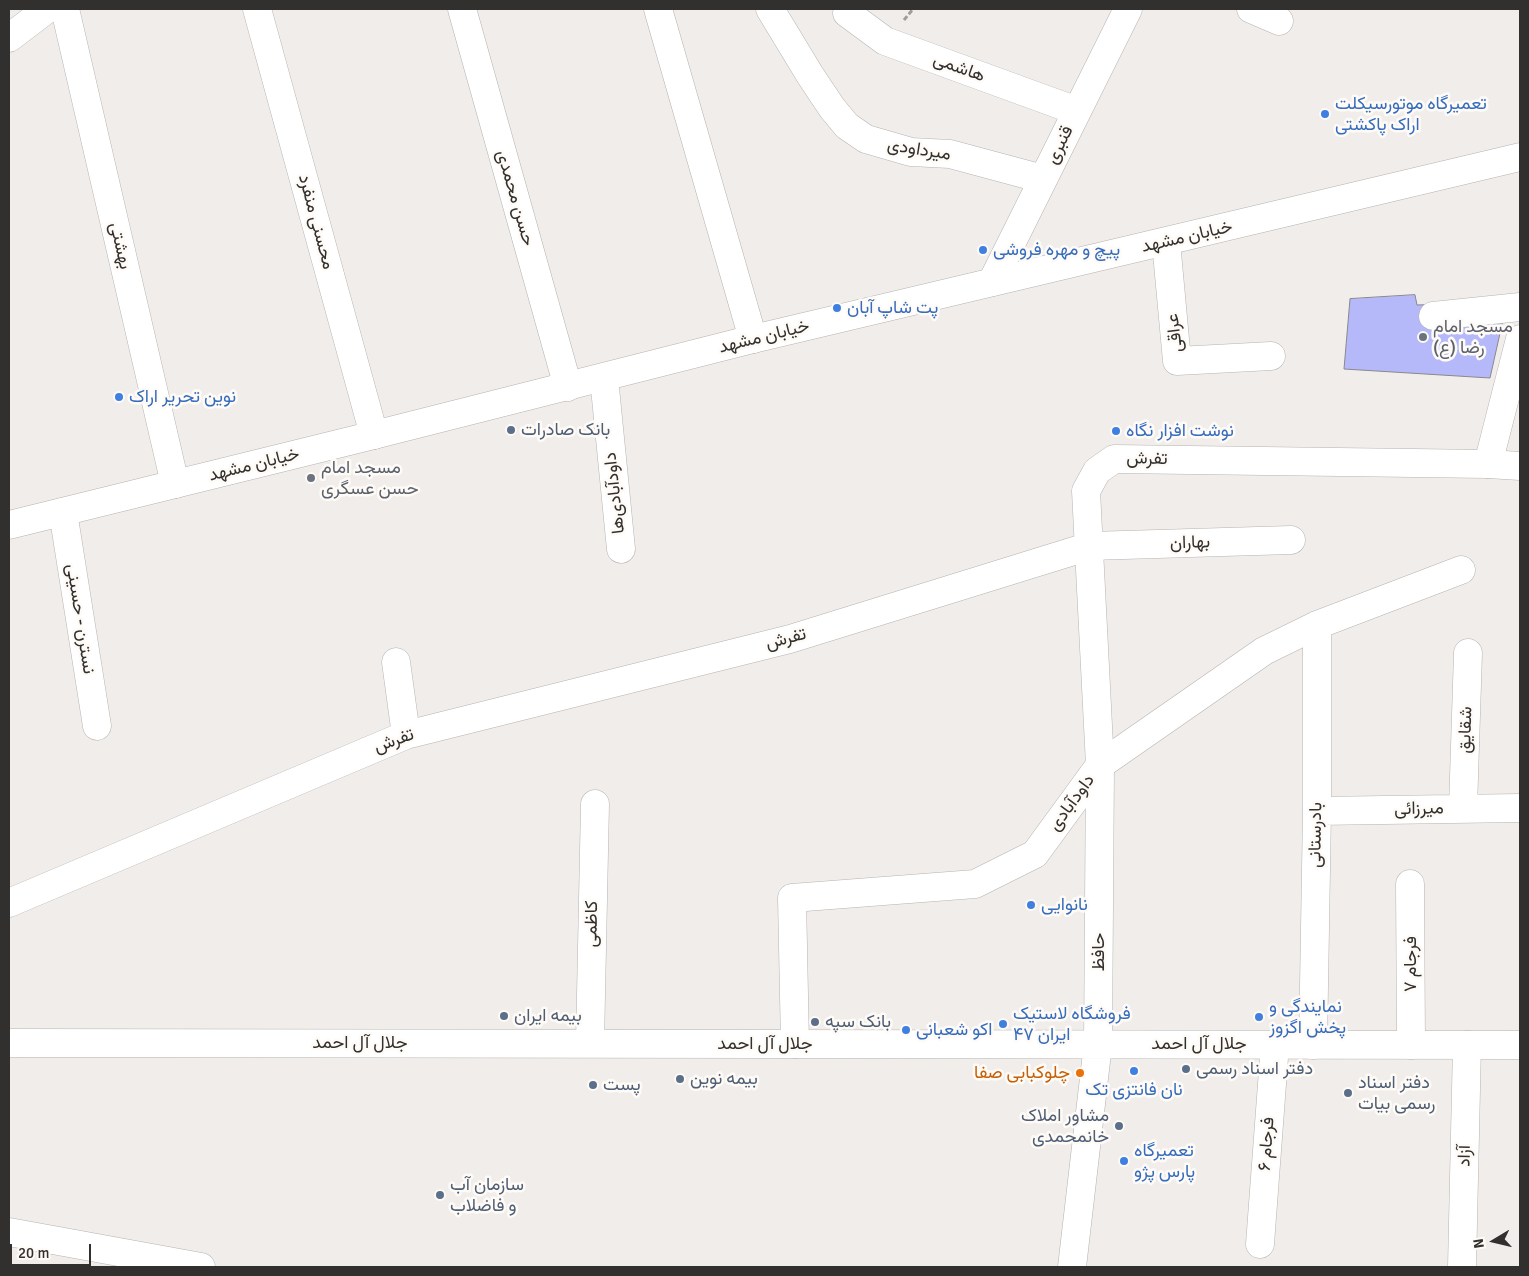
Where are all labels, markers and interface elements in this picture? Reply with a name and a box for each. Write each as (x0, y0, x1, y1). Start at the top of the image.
street label: هاشمی (930, 49, 988, 87)
place label: تعمیرگاه موتورسیکلت اراک پاکشتی (1335, 93, 1487, 136)
marker: تعمیرگاه موتورسیکلت اراک پاکشتی (1319, 108, 1331, 120)
street label: قنبری (1041, 122, 1079, 168)
street label: میرداودی (886, 134, 952, 166)
street label: حسن محمدی (491, 148, 539, 248)
street label: محسنی منفرد (293, 172, 339, 272)
street label: خیابان مشهد (1139, 216, 1235, 258)
street label: بهشتی (104, 220, 136, 272)
place label: پیچ و مهره فروشی (993, 239, 1120, 261)
marker: پیچ و مهره فروشی (977, 244, 989, 256)
place label: پت شاپ آبان (847, 297, 938, 319)
marker: پت شاپ آبان (831, 302, 843, 314)
street label: عراقی (1162, 312, 1188, 354)
street label: خیابان مشهد (716, 315, 812, 359)
place label: مسجد امام رضا (ع) (1433, 316, 1513, 358)
marker: مسجد امام رضا (ع) (1417, 331, 1429, 343)
place label: نوین تحریر اراک (129, 386, 236, 408)
marker: نوین تحریر اراک (113, 391, 125, 403)
place label: بانک صادرات (521, 419, 610, 441)
place label: نوشت افزار نگاه (1126, 420, 1234, 442)
marker: بانک صادرات (505, 424, 517, 436)
marker: نوشت افزار نگاه (1110, 425, 1122, 437)
street label: خیابان مشهد (206, 443, 302, 487)
street label: تفرش (1126, 448, 1168, 470)
street label: داودآبادی‌ها (600, 451, 630, 535)
place label: مسجد امام حسن عسگری (321, 457, 419, 499)
marker: مسجد امام حسن عسگری (305, 472, 317, 484)
street label: بهاران (1169, 532, 1211, 554)
street label: نسترن - حسینی (61, 562, 99, 676)
street label: تفرش (763, 623, 809, 655)
street label: شقایق (1454, 706, 1478, 754)
street label: تفرش (371, 724, 417, 758)
street label: داودآبادی (1044, 770, 1100, 836)
street label: میرزائی (1394, 798, 1444, 820)
street label: بادرستانی (1305, 802, 1327, 868)
place label: نانوایی (1041, 894, 1088, 916)
marker: نانوایی (1025, 899, 1037, 911)
street label: کاظمی (581, 900, 603, 948)
street label: حافظ (1088, 933, 1110, 971)
street label: فرجام ۷ (1400, 936, 1422, 992)
place label: نمایندگی و پخش اگزوز (1269, 996, 1346, 1038)
place label: فروشگاه لاستیک ایران ۴۷ (1013, 1003, 1131, 1046)
place label: بیمه ایران (514, 1005, 582, 1027)
marker: بیمه ایران (498, 1010, 510, 1022)
place label: بانک سپه (825, 1011, 891, 1033)
marker: نمایندگی و پخش اگزوز (1253, 1011, 1265, 1023)
marker: بانک سپه (809, 1016, 821, 1028)
marker: فروشگاه لاستیک ایران ۴۷ (997, 1018, 1009, 1030)
place label: اکو شعبانی (916, 1019, 992, 1041)
marker: اکو شعبانی (900, 1024, 912, 1036)
street label: جلال آل احمد (312, 1032, 408, 1054)
street label: جلال آل احمد (717, 1033, 813, 1055)
street label: جلال آل احمد (1151, 1033, 1247, 1055)
place label: دفتر اسناد رسمی (1196, 1058, 1313, 1080)
place label: چلوکبابی صفا (974, 1062, 1070, 1084)
marker: دفتر اسناد رسمی (1180, 1063, 1192, 1075)
marker: نان فانتزی تک (1128, 1065, 1140, 1077)
marker: چلوکبابی صفا (1074, 1067, 1086, 1079)
place label: بیمه نوین (690, 1068, 758, 1090)
place label: دفتر اسناد رسمی بیات (1358, 1072, 1435, 1114)
marker: بیمه نوین (674, 1073, 686, 1085)
place label: پست (603, 1074, 641, 1096)
marker: پست (587, 1079, 599, 1091)
place label: نان فانتزی تک (1085, 1079, 1183, 1101)
marker: دفتر اسناد رسمی بیات (1342, 1087, 1354, 1099)
place label: مشاور املاک خانمحمدی (1021, 1105, 1109, 1148)
street label: فرجام ۶ (1254, 1116, 1280, 1172)
marker: مشاور املاک خانمحمدی (1113, 1120, 1125, 1132)
place label: تعمیرگاه پارس پژو (1134, 1140, 1195, 1182)
street label: آزاد (1454, 1145, 1476, 1167)
marker: تعمیرگاه پارس پژو (1118, 1155, 1130, 1167)
place label: سازمان آب و فاضلاب (450, 1174, 524, 1216)
marker: سازمان آب و فاضلاب (434, 1189, 446, 1201)
north arrow (1469, 1216, 1519, 1266)
scale bar (12, 1234, 94, 1266)
text: N (1470, 1237, 1488, 1250)
text: 20 m (18, 1244, 49, 1262)

